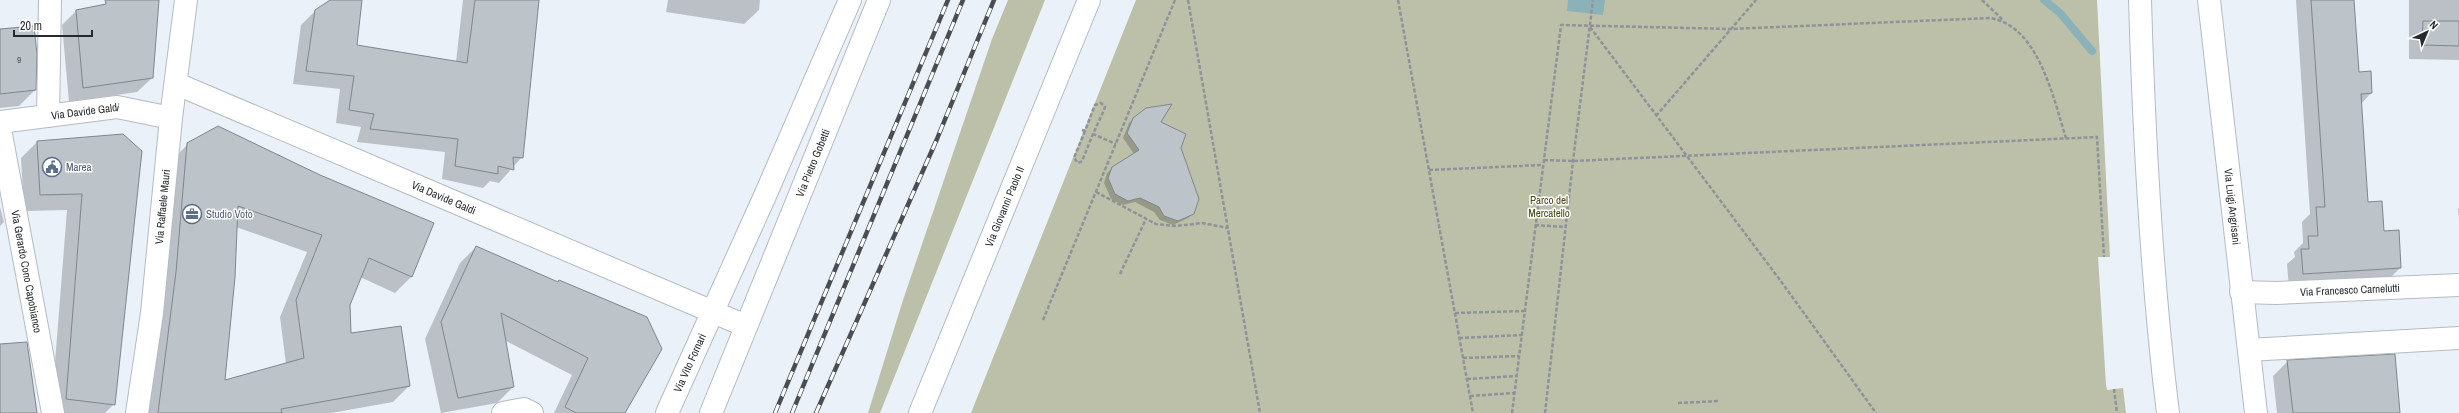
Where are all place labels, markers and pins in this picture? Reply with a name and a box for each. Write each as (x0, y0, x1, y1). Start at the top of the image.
public building icon: Marea (41, 156, 63, 178)
place label: Marea (66, 160, 92, 174)
office icon: Studio Voto (181, 203, 203, 225)
place label: Studio Voto (206, 207, 253, 221)

